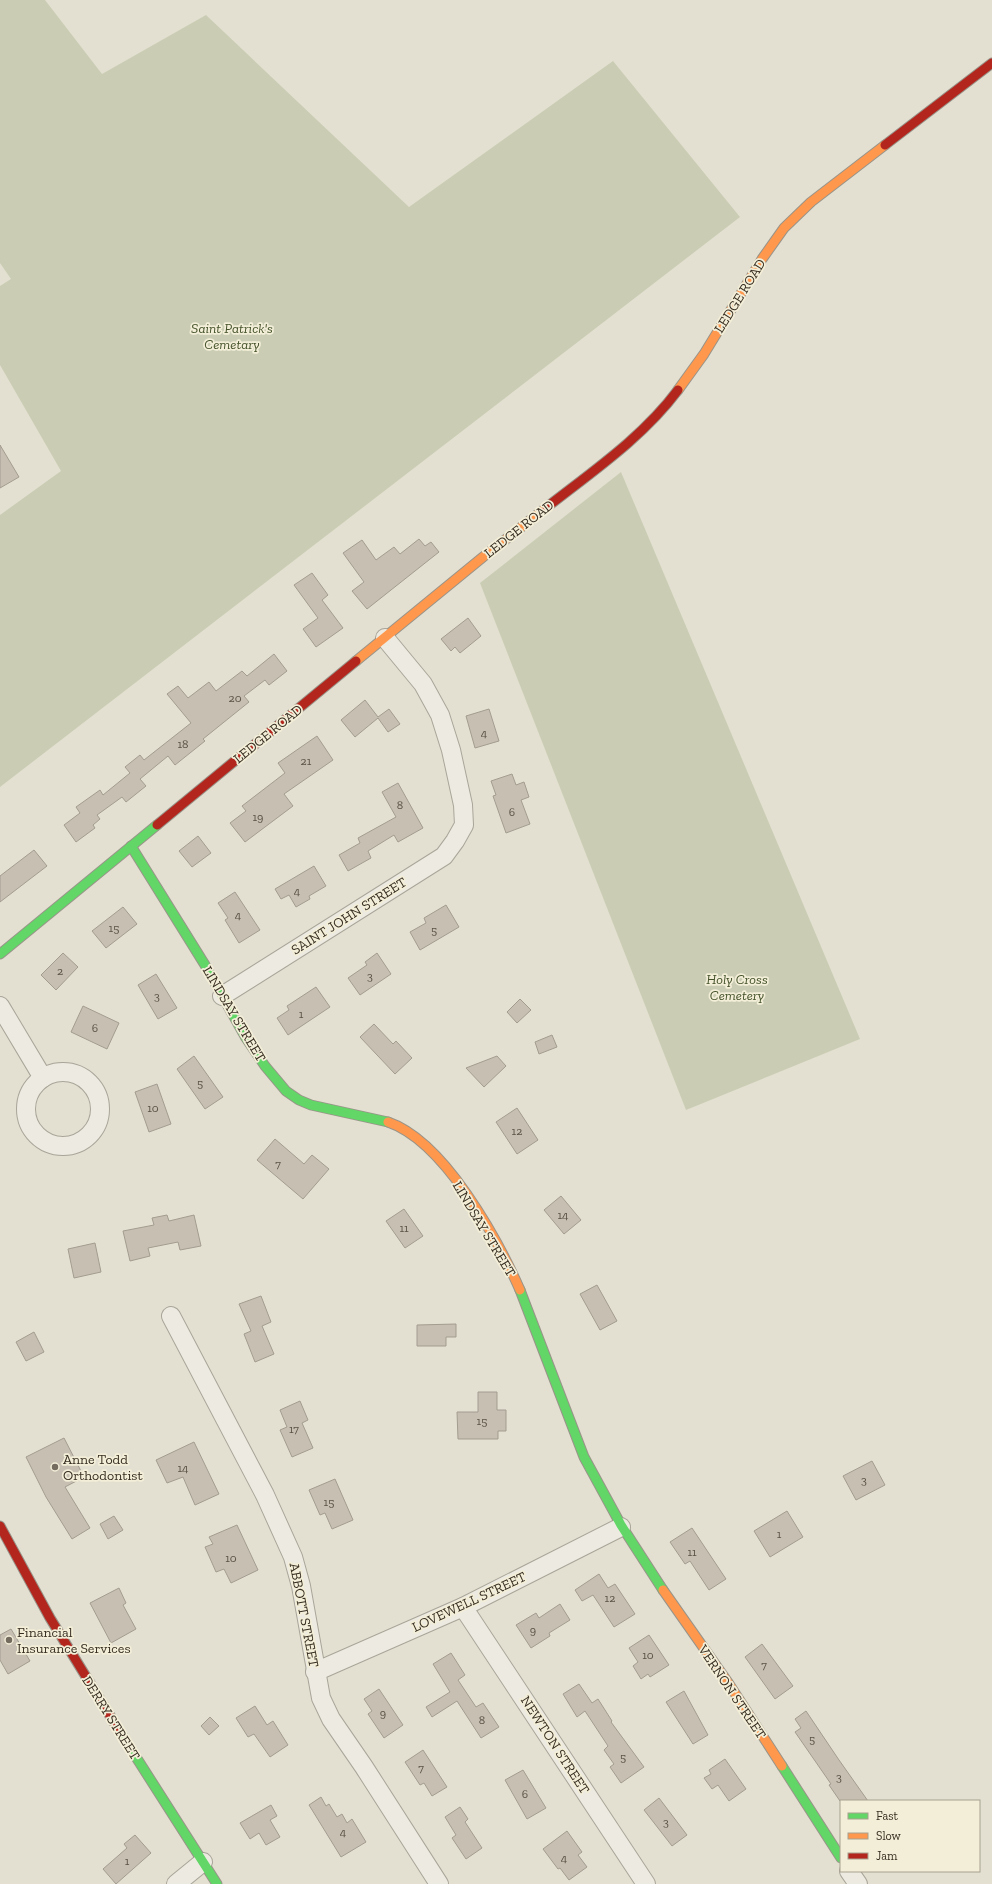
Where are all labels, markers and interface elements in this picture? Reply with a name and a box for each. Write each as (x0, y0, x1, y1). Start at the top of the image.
street label: LEDGE ROAD (711, 256, 770, 336)
park label: Saint Patrick's Cemetary (191, 320, 273, 353)
street label: LEDGE ROAD (481, 496, 557, 562)
house number: 20 (228, 691, 242, 705)
street label: LEDGE ROAD (230, 701, 306, 767)
house number: 4 (481, 726, 488, 740)
house number: 18 (177, 737, 189, 751)
house number: 21 (301, 754, 312, 768)
house number: 8 (397, 798, 403, 812)
house number: 6 (509, 805, 515, 819)
house number: 19 (253, 810, 264, 824)
street label: SAINT JOHN STREET (288, 873, 410, 958)
house number: 4 (294, 884, 301, 898)
house number: 4 (235, 908, 242, 922)
house number: 15 (109, 921, 119, 935)
house number: 5 (431, 923, 437, 937)
street label: LINDSAY STREET (199, 963, 269, 1065)
house number: 2 (57, 964, 63, 978)
house number: 3 (367, 969, 373, 983)
park label: Holy Cross Cemetery (706, 971, 768, 1004)
house number: 3 (154, 989, 160, 1003)
house number: 1 (299, 1007, 304, 1021)
house number: 6 (92, 1021, 98, 1035)
house number: 5 (197, 1076, 203, 1090)
house number: 10 (147, 1101, 159, 1115)
house number: 12 (512, 1124, 522, 1138)
house number: 7 (275, 1157, 281, 1171)
street label: LINDSAY STREET (449, 1178, 519, 1280)
house number: 14 (557, 1208, 569, 1222)
house number: 11 (399, 1221, 409, 1235)
house number: 15 (477, 1414, 487, 1428)
house number: 17 (289, 1422, 299, 1436)
place label: Anne Todd Orthodontist (63, 1451, 143, 1484)
house number: 14 (177, 1461, 189, 1475)
marker: Anne Todd Orthodontist (50, 1462, 60, 1472)
house number: 3 (861, 1473, 867, 1487)
house number: 15 (324, 1495, 334, 1509)
house number: 1 (777, 1527, 782, 1541)
house number: 11 (687, 1545, 697, 1559)
house number: 10 (225, 1551, 237, 1565)
street label: ABBOTT STREET (286, 1561, 323, 1669)
street label: LOVEWELL STREET (409, 1568, 529, 1636)
house number: 12 (605, 1591, 615, 1605)
house number: 9 (530, 1623, 536, 1637)
place label: Financial Insurance Services (17, 1624, 131, 1657)
marker: Financial Insurance Services (4, 1635, 14, 1645)
street label: VERNON STREET (694, 1641, 770, 1742)
house number: 10 (642, 1648, 654, 1662)
house number: 7 (761, 1658, 767, 1672)
street label: DERRY STREET (78, 1673, 144, 1764)
street label: NEWTON STREET (517, 1693, 593, 1798)
house number: 9 (380, 1706, 386, 1720)
house number: 8 (479, 1713, 485, 1727)
house number: 5 (809, 1732, 815, 1746)
house number: 5 (620, 1750, 626, 1764)
house number: 7 (418, 1761, 424, 1775)
house number: 3 (836, 1770, 842, 1784)
house number: 6 (522, 1787, 528, 1801)
legend (840, 1800, 980, 1872)
text: Fast (876, 1809, 899, 1823)
house number: 3 (663, 1815, 669, 1829)
house number: 4 (340, 1825, 347, 1839)
text: Slow (876, 1829, 902, 1843)
text: Jam (876, 1849, 898, 1863)
house number: 4 (561, 1851, 568, 1865)
house number: 1 (125, 1854, 130, 1868)

